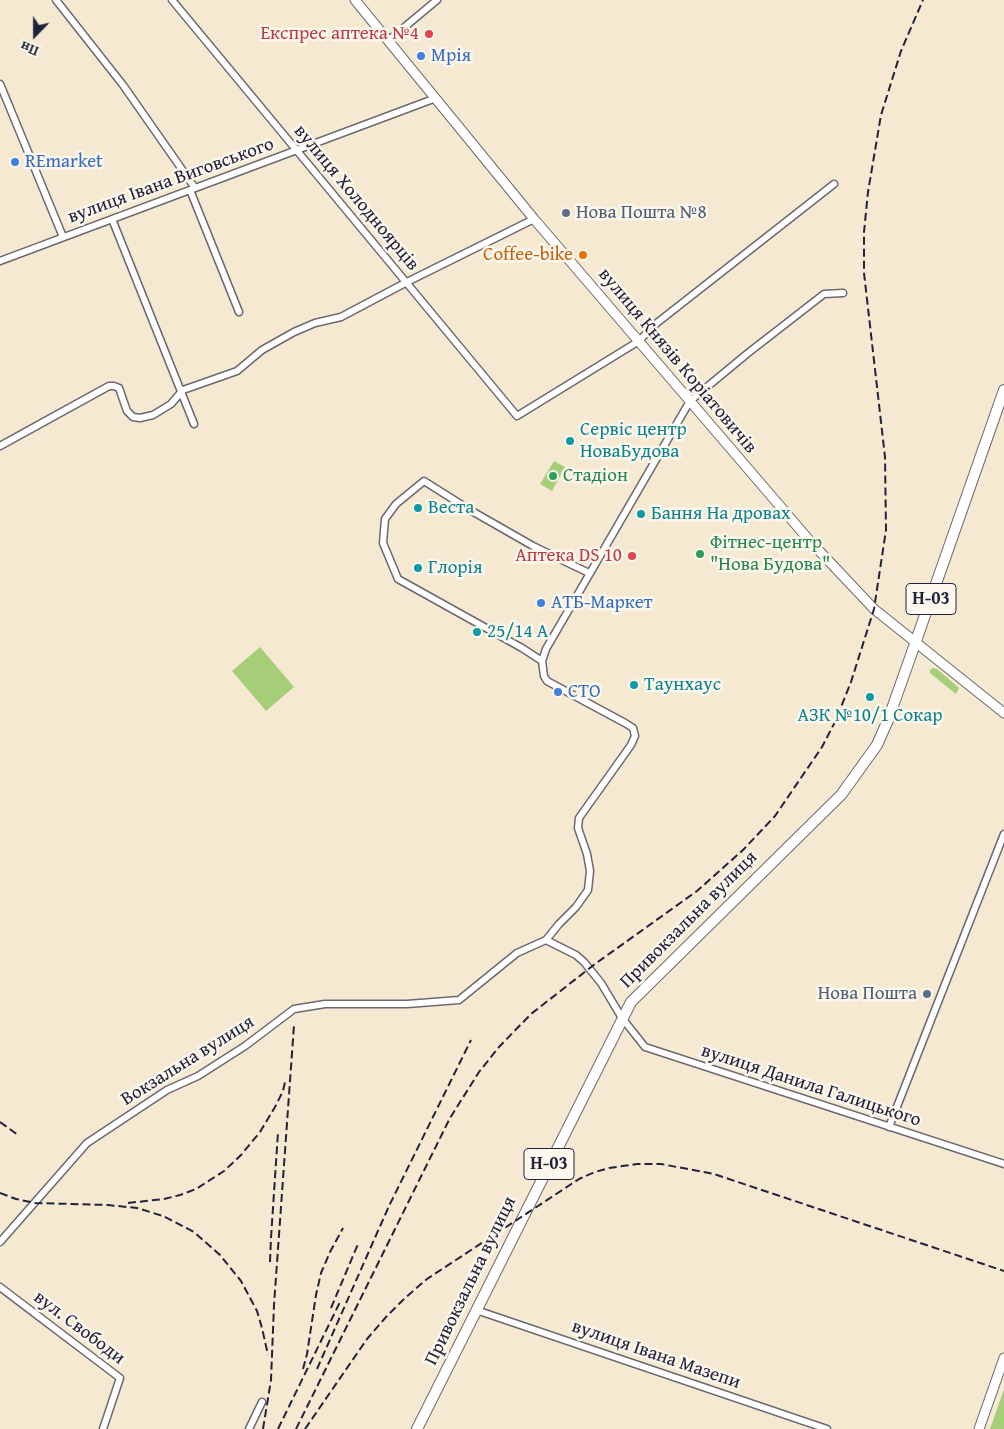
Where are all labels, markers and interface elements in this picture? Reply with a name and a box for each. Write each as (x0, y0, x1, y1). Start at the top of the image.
north arrow (10, 10, 60, 60)
place label: Експрес аптека №4 (260, 23, 419, 45)
marker: Експрес аптека №4 (423, 28, 435, 40)
text: Пн (17, 36, 41, 62)
place label: Мрія (431, 45, 471, 67)
marker: Мрія (415, 50, 427, 62)
street label: вулиця Холодноярців (288, 120, 424, 276)
street label: вулиця Івана Виговського (65, 133, 277, 229)
place label: REmarket (25, 151, 103, 173)
marker: REmarket (9, 156, 21, 168)
place label: Нова Пошта №8 (576, 202, 707, 224)
marker: Нова Пошта №8 (560, 207, 572, 219)
place label: Coffee-bike (483, 244, 573, 266)
marker: Coffee-bike (577, 249, 589, 261)
street label: вулиця Князів Коріатовичів (593, 264, 761, 458)
place label: Сервіс центр НоваБудова (580, 419, 687, 463)
marker: Сервіс центр НоваБудова (564, 435, 576, 447)
place label: Стадіон (563, 465, 628, 487)
marker: Стадіон (547, 470, 559, 482)
place label: Веста (428, 497, 474, 519)
marker: Веста (412, 502, 424, 514)
place label: Бання На дровах (651, 503, 791, 525)
marker: Бання На дровах (635, 508, 647, 520)
place label: Фітнес-центр "Нова Будова" (710, 532, 830, 576)
place label: Аптека DS 10 (515, 545, 622, 567)
marker: Фітнес-центр "Нова Будова" (694, 548, 706, 560)
marker: Аптека DS 10 (626, 550, 638, 562)
place label: Глорія (428, 557, 483, 579)
marker: Глорія (412, 562, 424, 574)
road number: Н-03 (906, 584, 956, 614)
place label: АТБ-Маркет (551, 592, 653, 614)
marker: АТБ-Маркет (535, 597, 547, 609)
place label: 25/14 А (487, 621, 548, 643)
marker: 25/14 А (471, 626, 483, 638)
place label: Таунхаус (644, 674, 721, 696)
marker: Таунхаус (628, 679, 640, 691)
place label: СТО (568, 681, 601, 703)
marker: СТО (552, 686, 564, 698)
marker: АЗК №10/1 Сокар (864, 691, 876, 703)
place label: АЗК №10/1 Сокар (798, 705, 942, 727)
street label: Привокзальна вулиця (616, 847, 762, 993)
place label: Нова Пошта (818, 983, 917, 1005)
marker: Нова Пошта (921, 988, 933, 1000)
street label: Вокзальна вулиця (117, 1011, 259, 1111)
street label: вулиця Данила Галицького (698, 1040, 924, 1132)
road number: Н-03 (524, 1148, 574, 1180)
street label: Привокзальна вулиця (420, 1193, 522, 1369)
street label: вул. Свободи (29, 1286, 129, 1370)
street label: вулиця Івана Мазепи (569, 1315, 743, 1395)

